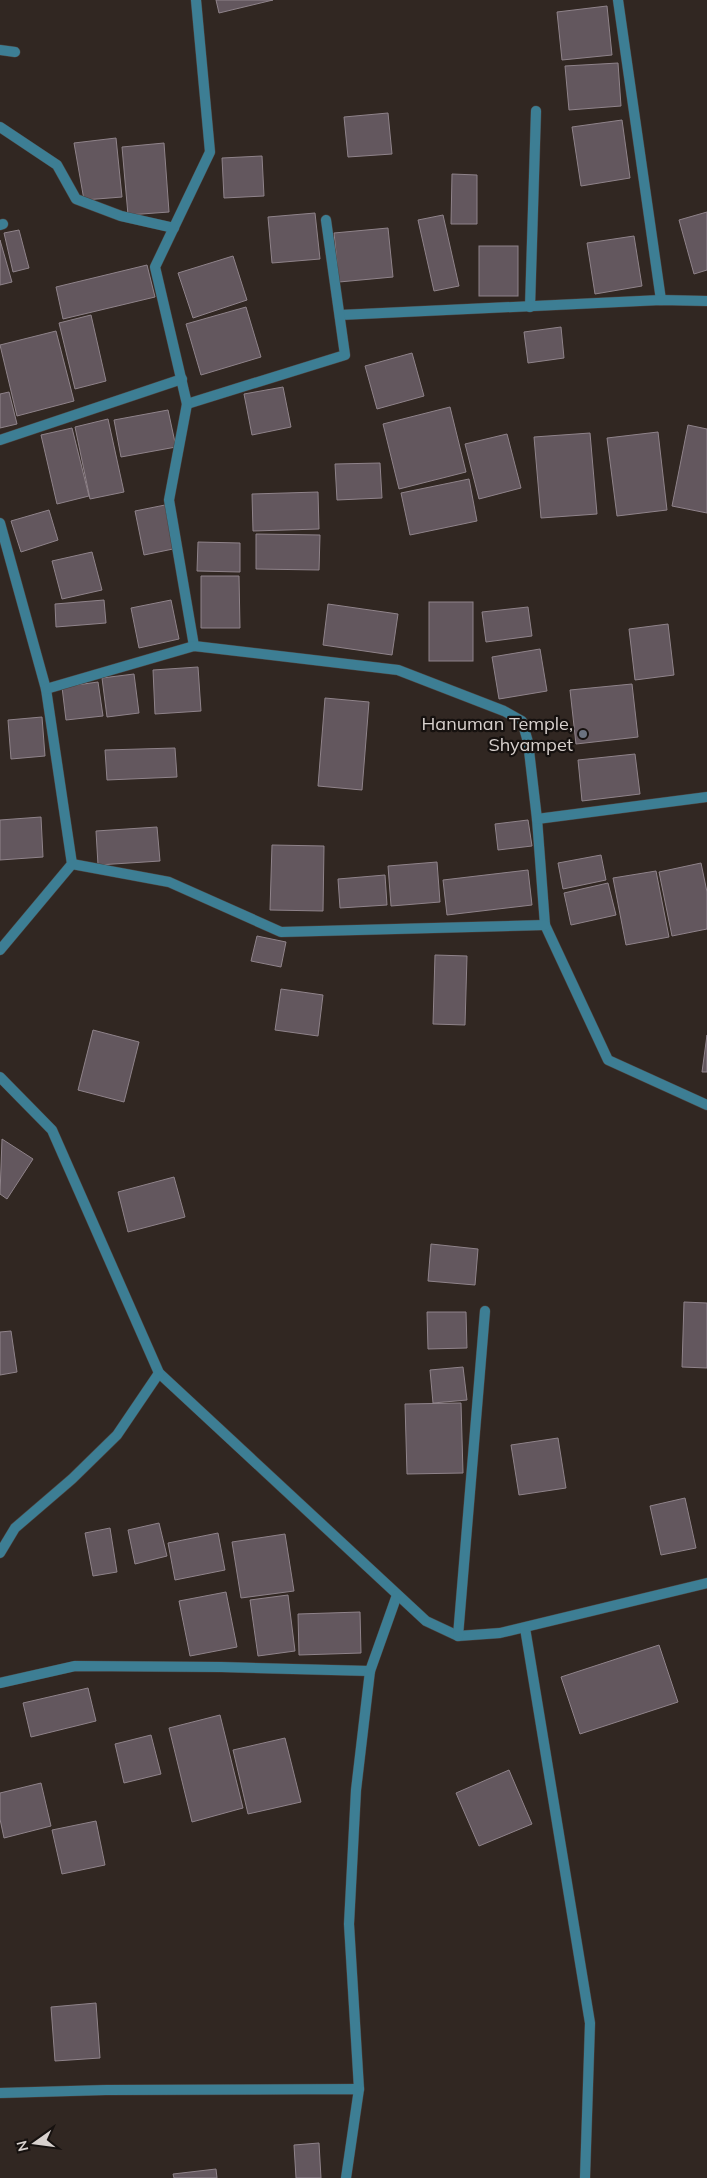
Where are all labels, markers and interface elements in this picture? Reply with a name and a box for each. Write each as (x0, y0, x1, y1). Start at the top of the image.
place label: Hanuman Temple, Shyampet (422, 712, 573, 756)
marker: Hanuman Temple, Shyampet (577, 728, 589, 740)
north arrow (10, 2118, 60, 2168)
text: N (12, 2139, 32, 2153)

